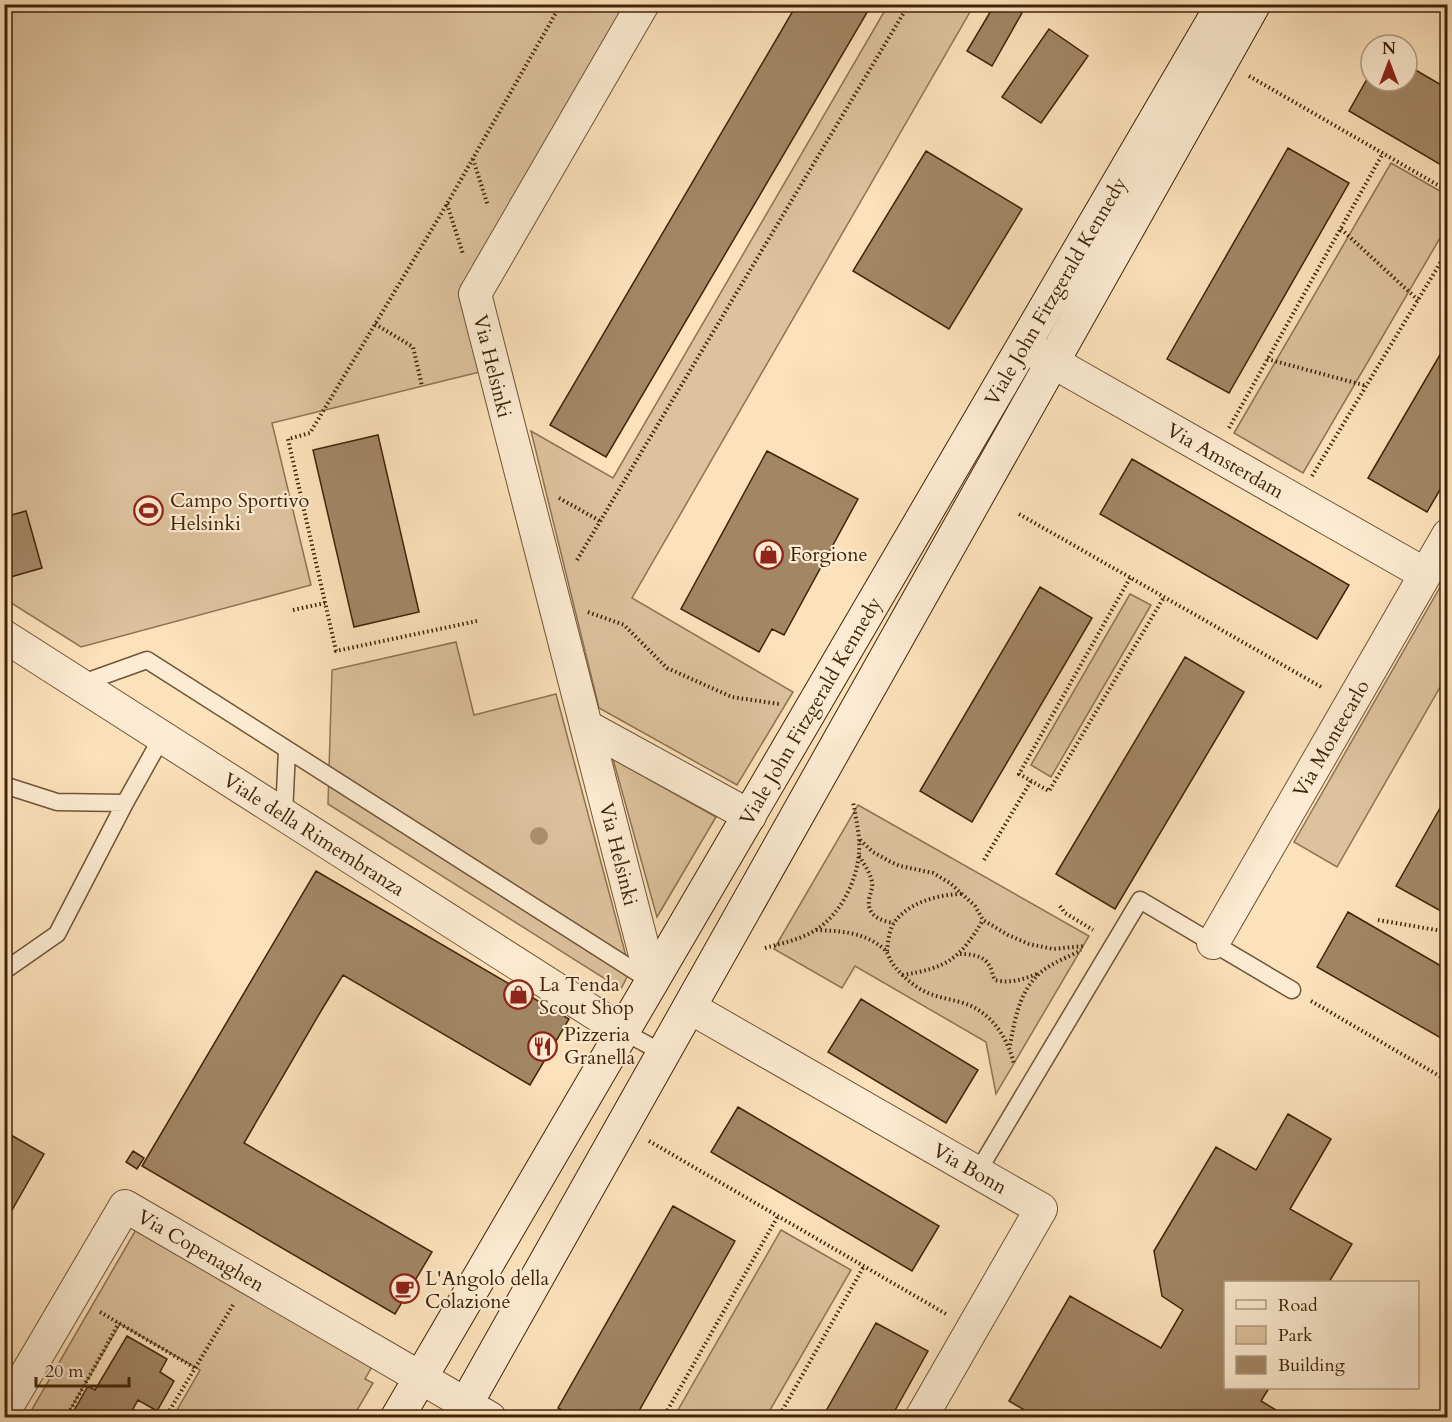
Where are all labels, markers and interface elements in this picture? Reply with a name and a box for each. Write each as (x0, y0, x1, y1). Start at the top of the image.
north arrow (1359, 33, 1419, 93)
text: N (1382, 38, 1396, 60)
street label: Viale John Fitzgerald Kennedy (978, 172, 1133, 411)
street label: Via Helsinki (467, 312, 518, 421)
street label: Via Amsterdam (1162, 417, 1289, 505)
place label: Campo Sportivo Helsinki (170, 487, 310, 537)
sports icon: Campo Sportivo Helsinki (133, 495, 165, 527)
shop icon: Forgione (753, 538, 785, 570)
place label: Forgione (790, 541, 868, 568)
street label: Viale John Fitzgerald Kennedy (733, 591, 888, 830)
street label: Via Montecarlo (1287, 675, 1376, 803)
street label: Viale della Rimembranza (218, 766, 410, 903)
street label: Via Helsinki (593, 800, 644, 909)
place label: La Tenda Scout Shop (539, 971, 634, 1021)
shop icon: La Tenda Scout Shop (502, 979, 534, 1011)
place label: Pizzeria Granella (564, 1021, 635, 1071)
restaurant icon: Pizzeria Granella (527, 1030, 559, 1062)
street label: Via Bonn (928, 1137, 1012, 1201)
street label: Via Copenaghen (132, 1203, 270, 1299)
place label: L'Angolo della Colazione (425, 1265, 549, 1315)
cafe icon: L'Angolo della Colazione (388, 1273, 420, 1305)
legend (1224, 1281, 1419, 1389)
text: Road (1278, 1293, 1318, 1318)
text: Park (1278, 1323, 1313, 1348)
scale bar (36, 1350, 129, 1388)
text: Building (1278, 1353, 1346, 1378)
text: 20 m (45, 1359, 84, 1384)

